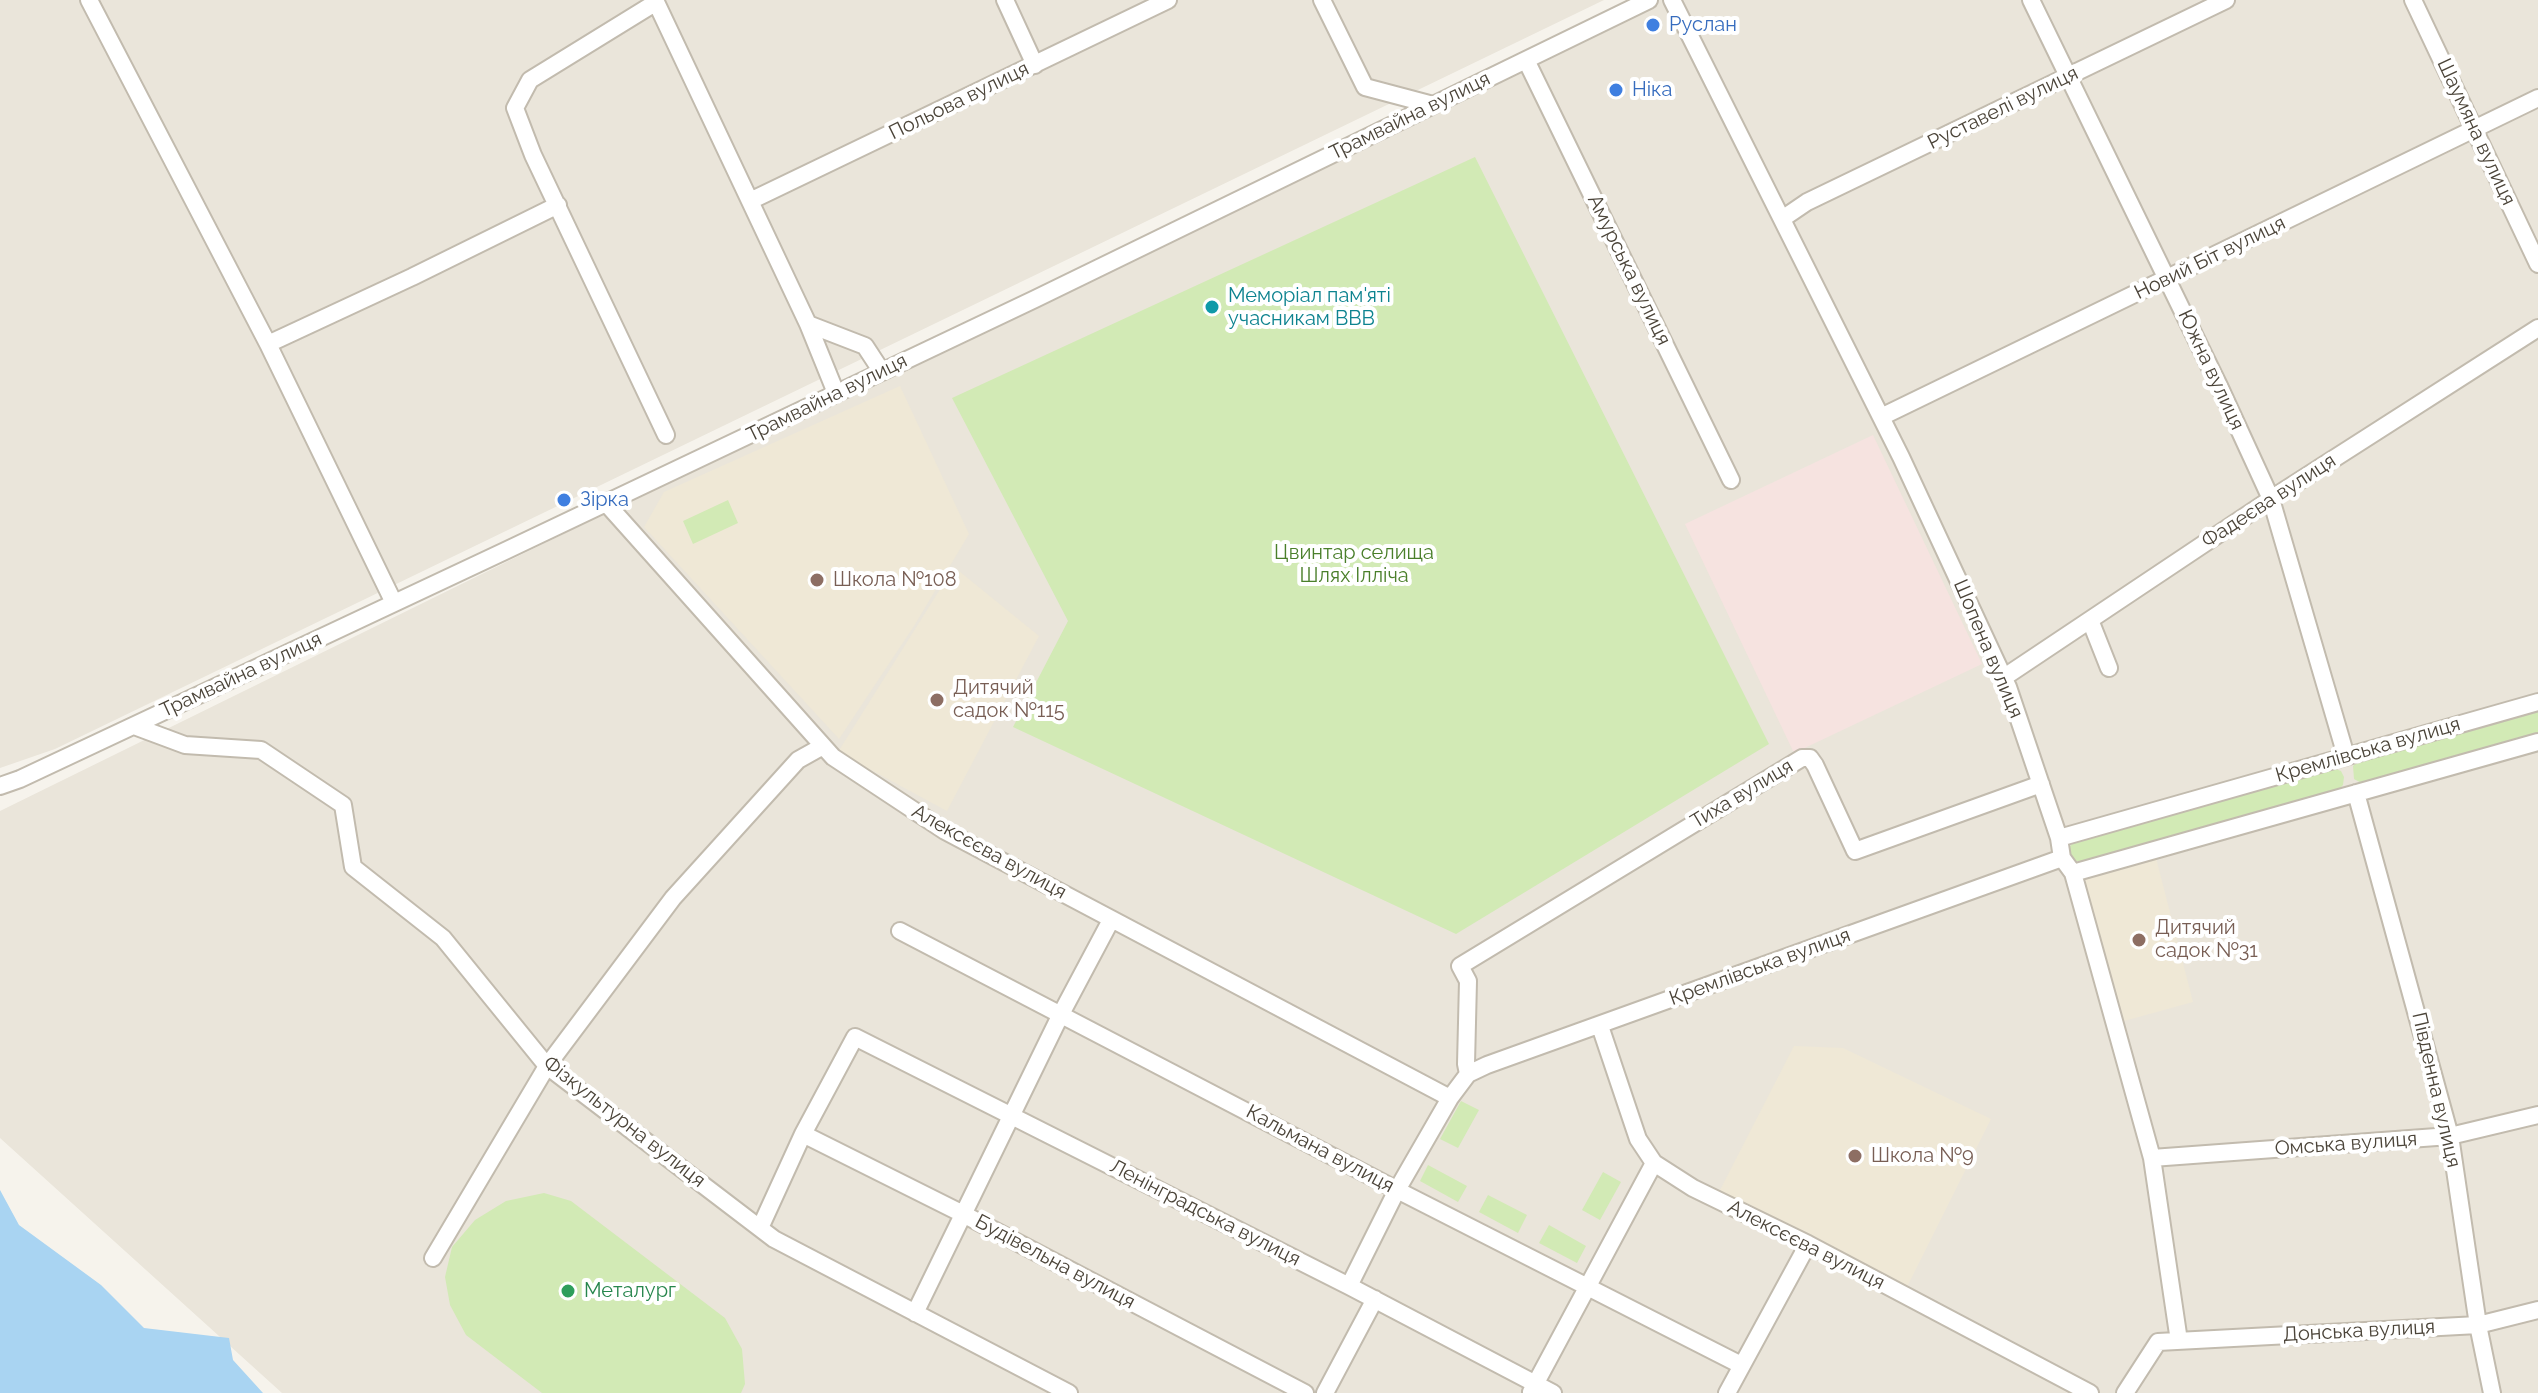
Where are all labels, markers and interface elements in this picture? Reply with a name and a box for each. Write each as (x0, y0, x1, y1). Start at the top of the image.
place label: Руслан (1669, 13, 1737, 37)
marker: Руслан (1644, 16, 1662, 34)
street label: Шаумяна вулиця (2431, 55, 2521, 209)
street label: Польова вулиця (885, 57, 1033, 145)
street label: Руставелі вулиця (1924, 61, 2082, 155)
street label: Трамвайна вулиця (1326, 67, 1494, 165)
place label: Ніка (1632, 78, 1672, 102)
marker: Ніка (1607, 81, 1625, 99)
street label: Амурська вулиця (1582, 191, 1676, 349)
street label: Новий Біт вулиця (2131, 211, 2289, 305)
place label: Меморіал пам'яті учасникам ВВВ (1228, 284, 1391, 331)
marker: Меморіал пам'яті учасникам ВВВ (1203, 298, 1221, 316)
street label: Южна вулиця (2173, 306, 2249, 434)
street label: Трамвайна вулиця (743, 349, 911, 447)
street label: Фадеєва вулиця (2197, 449, 2341, 553)
place label: Зірка (580, 488, 629, 512)
marker: Зірка (555, 491, 573, 509)
park label: Цвинтар селища Шлях Ілліча (1274, 541, 1434, 588)
place label: Школа №108 (833, 568, 957, 592)
marker: Школа №108 (808, 571, 826, 589)
street label: Шопена вулиця (1948, 576, 2028, 722)
street label: Трамвайна вулиця (156, 627, 326, 723)
place label: Дитячий садок №115 (953, 676, 1065, 723)
marker: Дитячий садок №115 (928, 691, 946, 709)
street label: Кремлівська вулиця (2273, 712, 2463, 788)
street label: Тиха вулиця (1687, 754, 1797, 834)
street label: Алексєєва вулиця (908, 800, 1070, 904)
place label: Дитячий садок №31 (2155, 916, 2258, 963)
street label: Кремлівська вулиця (1666, 923, 1854, 1011)
marker: Дитячий садок №31 (2130, 931, 2148, 949)
street label: Південна вулиця (2406, 1010, 2466, 1170)
street label: Фiзкультурна вулиця (538, 1051, 710, 1193)
street label: Кальмана вулиця (1242, 1100, 1398, 1198)
street label: Омська вулиця (2274, 1127, 2418, 1161)
place label: Школа №9 (1871, 1144, 1974, 1168)
marker: Школа №9 (1846, 1147, 1864, 1165)
street label: Ленінградська вулиця (1106, 1154, 1304, 1272)
street label: Алексєєва вулиця (1723, 1195, 1889, 1295)
street label: Будівельна вулиця (971, 1210, 1139, 1314)
place label: Металург (584, 1279, 676, 1303)
marker: Металург (559, 1282, 577, 1300)
street label: Донська вулиця (2282, 1315, 2436, 1347)

